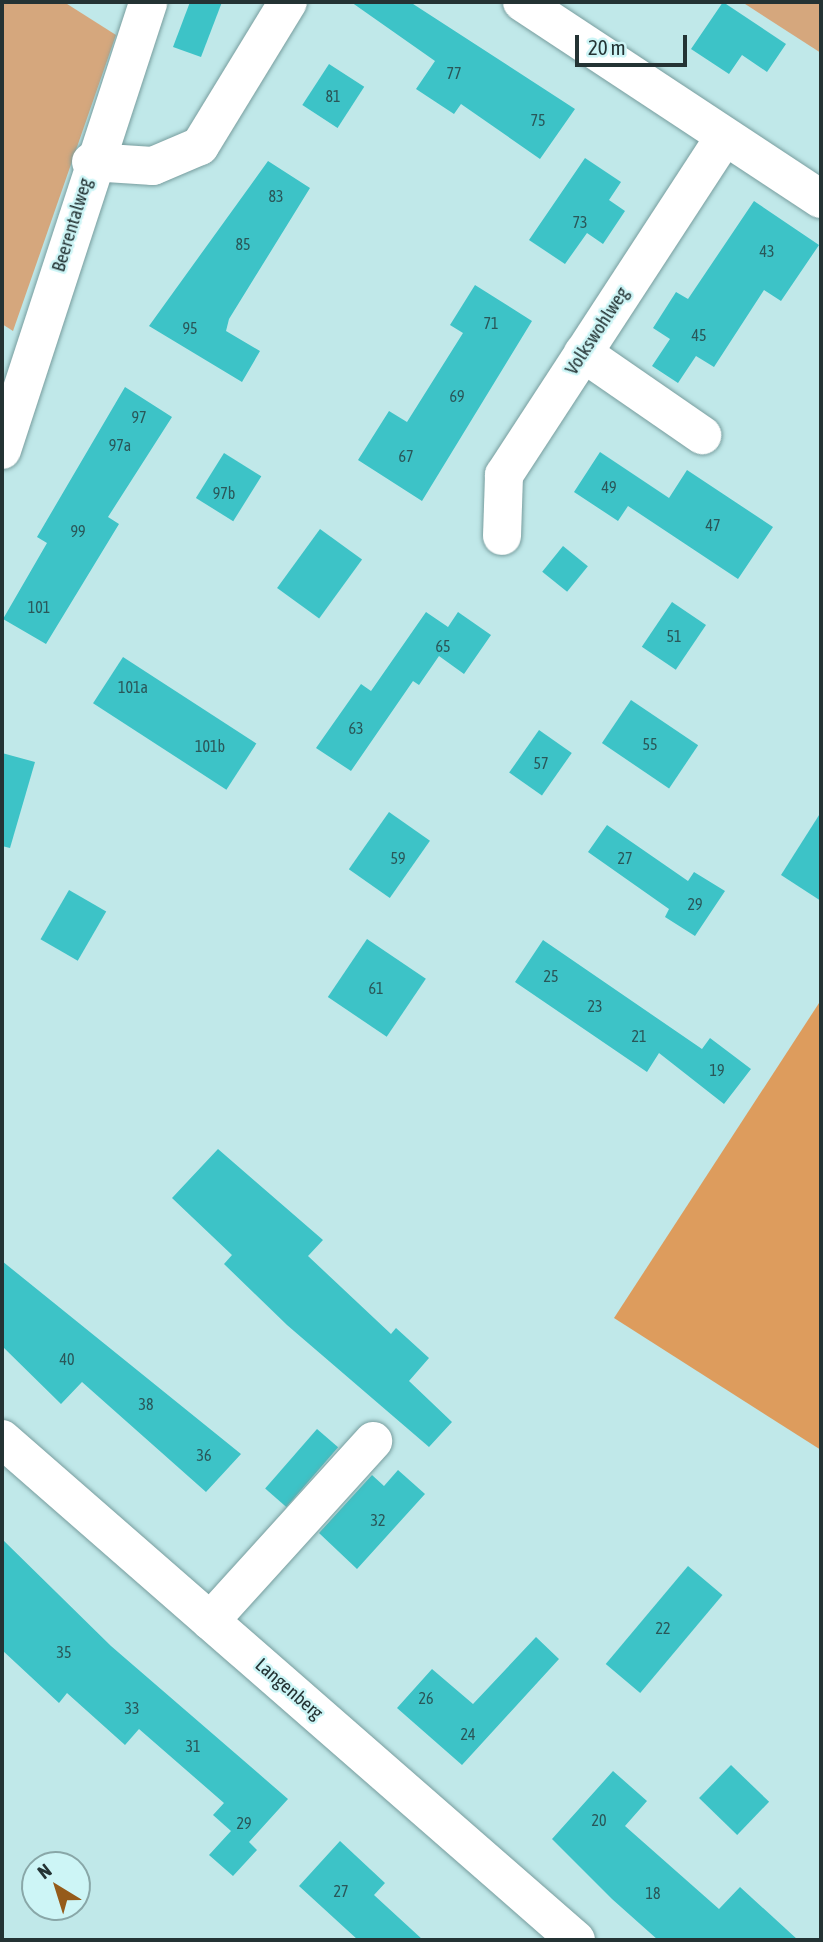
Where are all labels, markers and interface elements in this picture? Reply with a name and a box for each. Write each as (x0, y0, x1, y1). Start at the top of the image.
scale bar (578, 21, 690, 65)
text: 20 m (588, 35, 626, 59)
house number: 77 (446, 63, 462, 83)
house number: 81 (325, 86, 341, 106)
house number: 75 (530, 110, 546, 130)
street label: Beerentalweg (47, 175, 97, 275)
house number: 83 (268, 186, 284, 206)
house number: 73 (572, 212, 588, 232)
house number: 85 (235, 234, 251, 254)
house number: 43 (759, 241, 775, 261)
street label: Volkswohlweg (560, 283, 634, 379)
house number: 71 (483, 313, 499, 333)
house number: 95 (182, 318, 198, 338)
house number: 45 (691, 325, 707, 345)
house number: 69 (449, 386, 465, 406)
house number: 97 (131, 407, 147, 427)
house number: 97a (109, 435, 131, 455)
house number: 67 (398, 446, 414, 466)
house number: 49 (601, 477, 617, 497)
house number: 97b (213, 483, 235, 503)
house number: 47 (705, 515, 721, 535)
house number: 99 (70, 521, 86, 541)
house number: 101 (28, 597, 50, 617)
house number: 51 (666, 626, 682, 646)
house number: 65 (435, 636, 451, 656)
house number: 101a (118, 677, 148, 697)
house number: 63 (348, 718, 364, 738)
house number: 55 (642, 734, 658, 754)
house number: 101b (195, 736, 225, 756)
house number: 57 (533, 753, 549, 773)
house number: 59 (390, 848, 406, 868)
house number: 27 (617, 848, 633, 868)
house number: 29 (687, 894, 703, 914)
house number: 25 (543, 966, 559, 986)
house number: 61 (368, 978, 384, 998)
house number: 23 (587, 996, 603, 1016)
house number: 21 (631, 1026, 647, 1046)
house number: 19 (709, 1060, 725, 1080)
house number: 40 (59, 1349, 75, 1369)
house number: 38 (138, 1394, 154, 1414)
house number: 36 (196, 1445, 212, 1465)
house number: 32 (370, 1510, 386, 1530)
house number: 22 (655, 1618, 671, 1638)
house number: 35 (56, 1642, 72, 1662)
street label: Langenberg (251, 1654, 327, 1724)
house number: 26 (418, 1688, 434, 1708)
house number: 33 (124, 1698, 140, 1718)
house number: 24 (460, 1724, 476, 1744)
house number: 31 (185, 1736, 201, 1756)
house number: 20 (591, 1810, 607, 1830)
house number: 29 (236, 1813, 252, 1833)
north arrow (21, 1851, 91, 1921)
text: N (33, 1859, 55, 1883)
house number: 27 (333, 1881, 349, 1901)
house number: 18 (645, 1883, 661, 1903)

